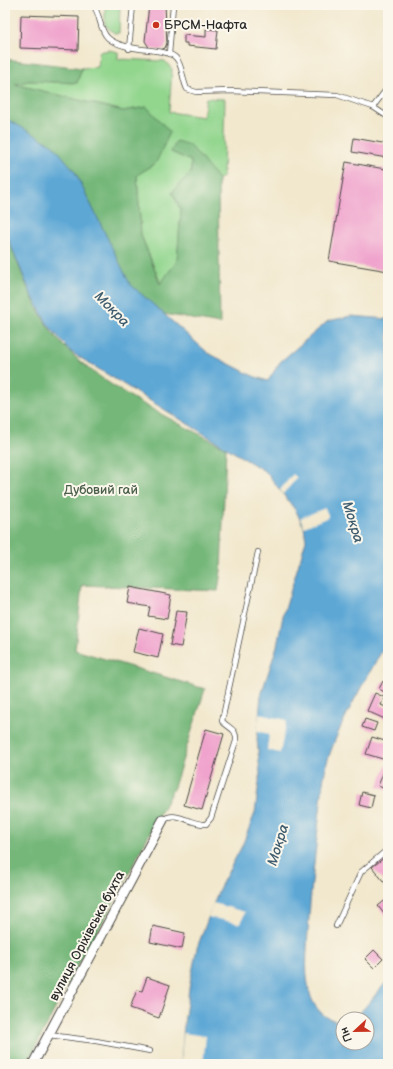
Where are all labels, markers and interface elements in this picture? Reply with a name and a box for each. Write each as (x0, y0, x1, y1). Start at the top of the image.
place label: БРСМ-Нафта (164, 17, 247, 33)
marker: БРСМ-Нафта (151, 20, 161, 30)
water label: Мокра (91, 288, 133, 330)
park label: Дубовий гай (64, 482, 138, 498)
water label: Мокра (339, 499, 367, 545)
water label: Мокра (264, 822, 292, 868)
street label: вулиця Оріхівська бухта (46, 868, 128, 1004)
north arrow (335, 1011, 375, 1051)
text: Пн (337, 1025, 355, 1044)

